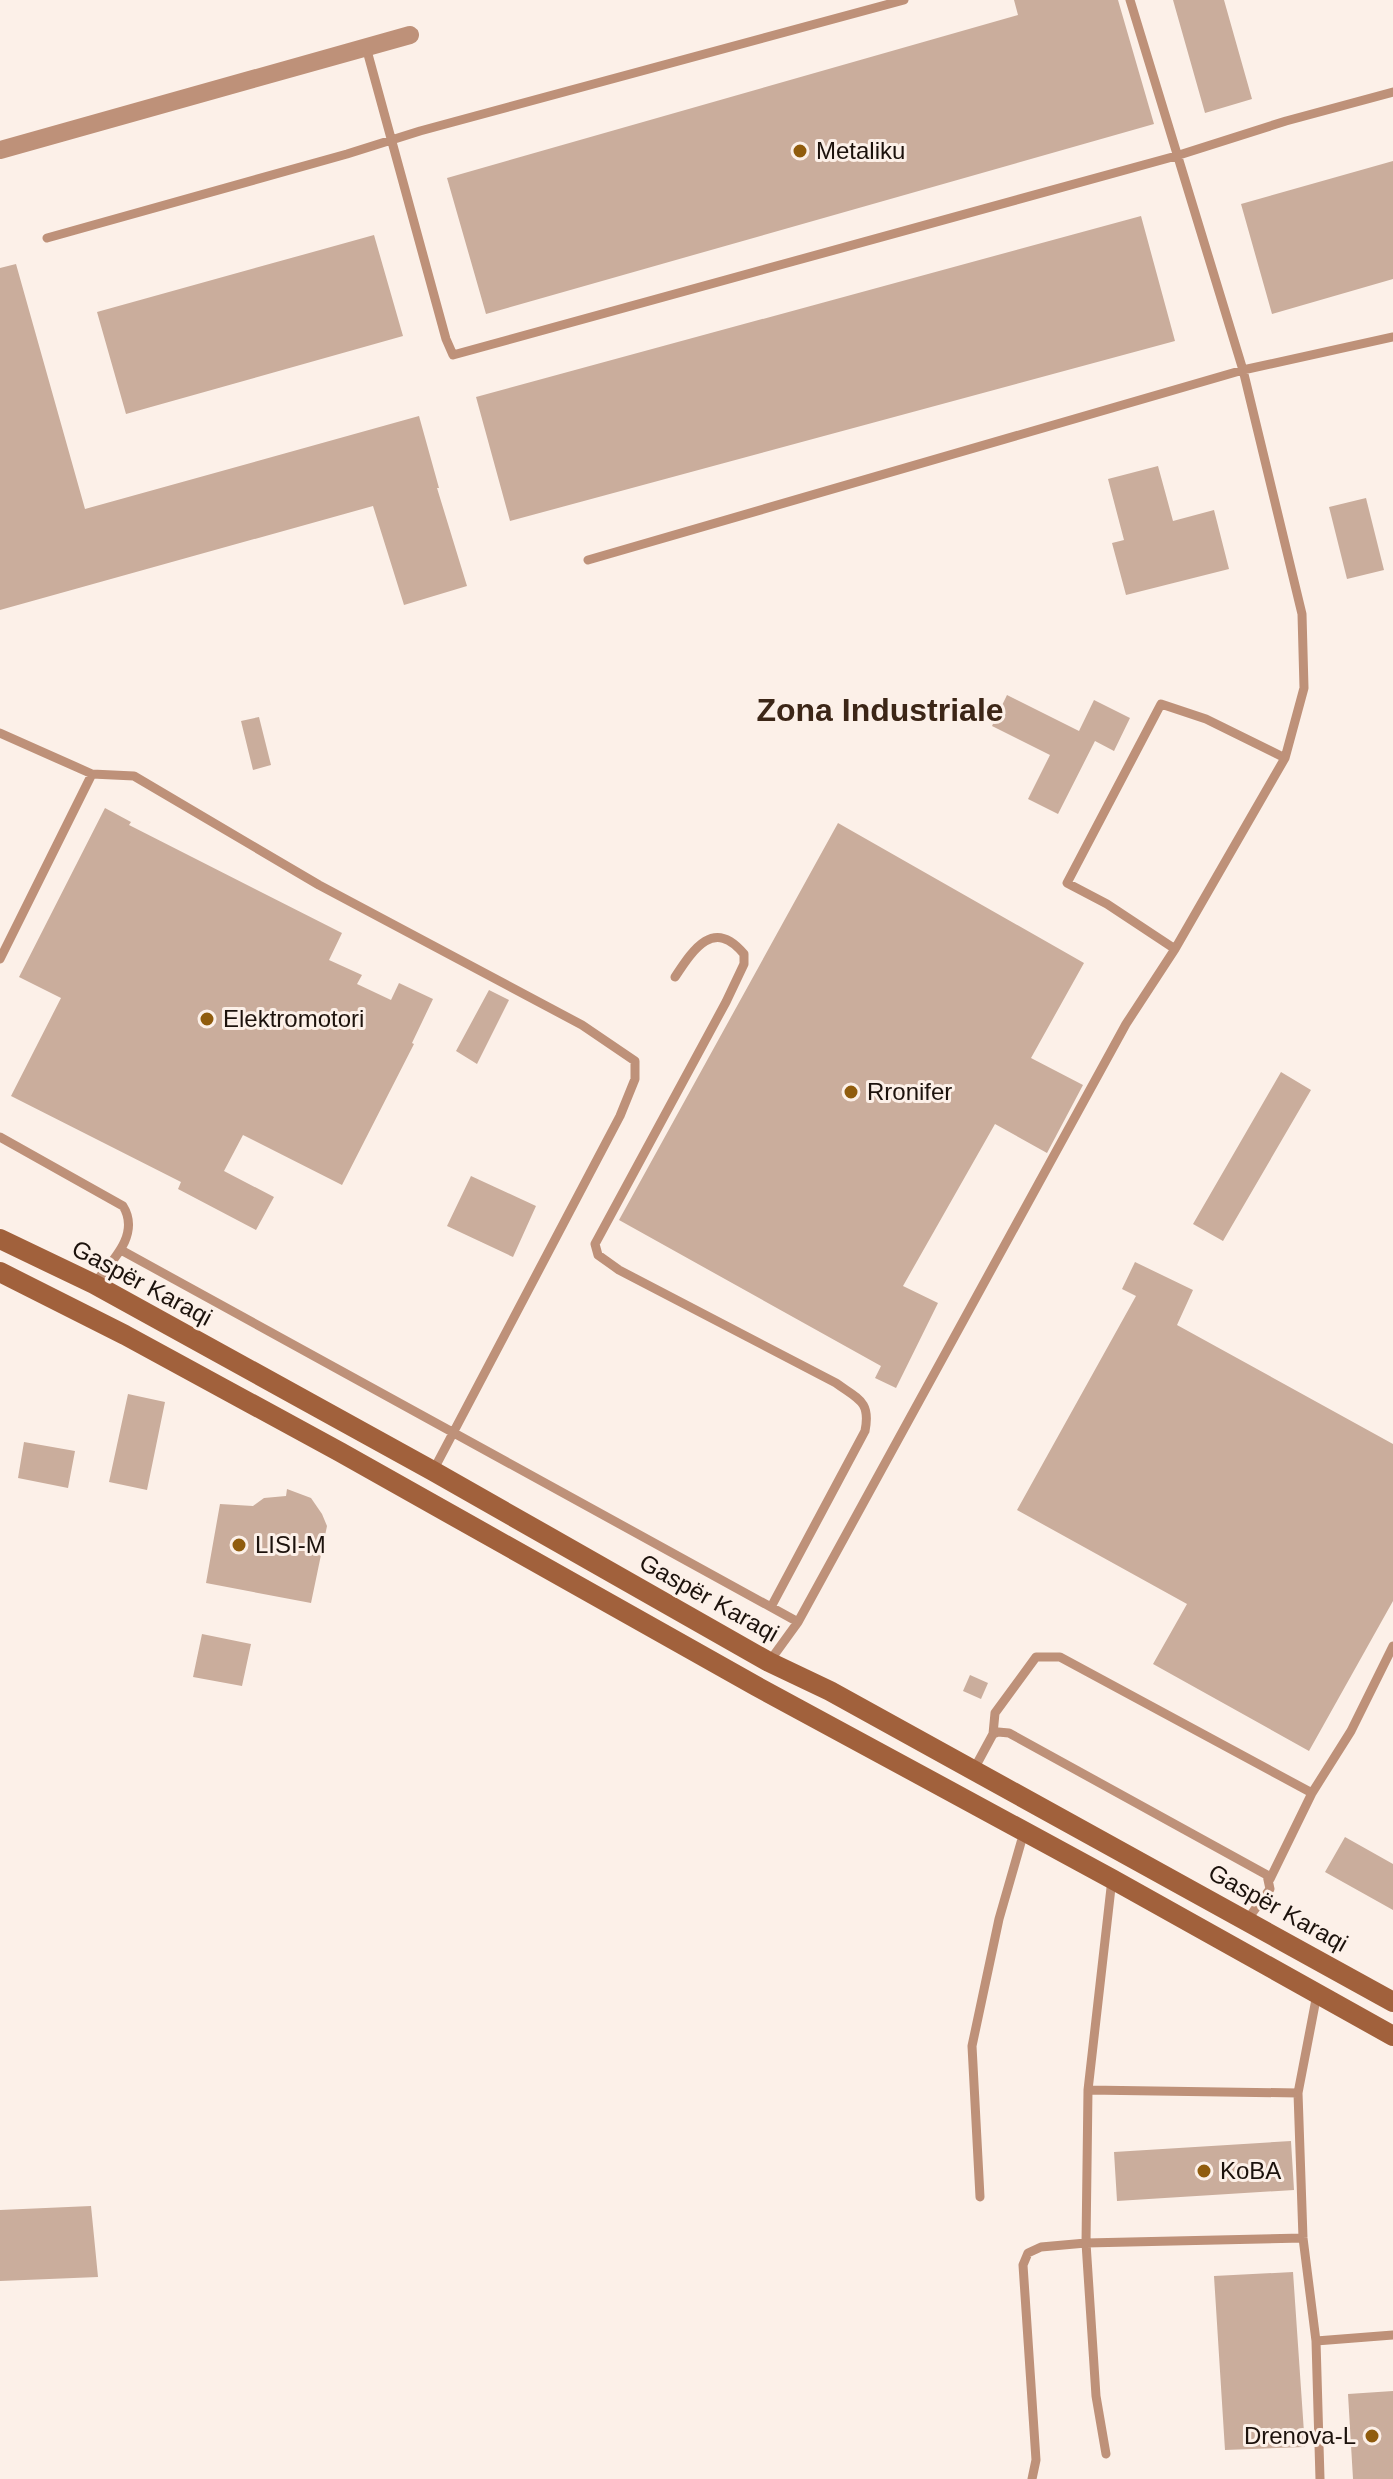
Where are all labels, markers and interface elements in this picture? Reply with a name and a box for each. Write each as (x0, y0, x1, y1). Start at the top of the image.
place label: Metaliku (816, 137, 905, 164)
marker: Metaliku (791, 142, 809, 160)
district label: Zona Industriale (756, 692, 1004, 728)
place label: Elektromotori (223, 1005, 364, 1032)
marker: Elektromotori (198, 1010, 216, 1028)
place label: Rronifer (867, 1078, 952, 1105)
marker: Rronifer (842, 1083, 860, 1101)
street label: Gaspër Karaqi (68, 1234, 217, 1331)
place label: LISI-M (255, 1531, 326, 1558)
marker: LISI-M (230, 1536, 248, 1554)
street label: Gaspër Karaqi (635, 1548, 783, 1647)
street label: Gaspër Karaqi (1204, 1858, 1352, 1957)
place label: KoBA (1220, 2157, 1281, 2184)
marker: KoBA (1195, 2162, 1213, 2180)
place label: Drenova-L (1244, 2422, 1356, 2449)
marker: Drenova-L (1363, 2427, 1381, 2445)

